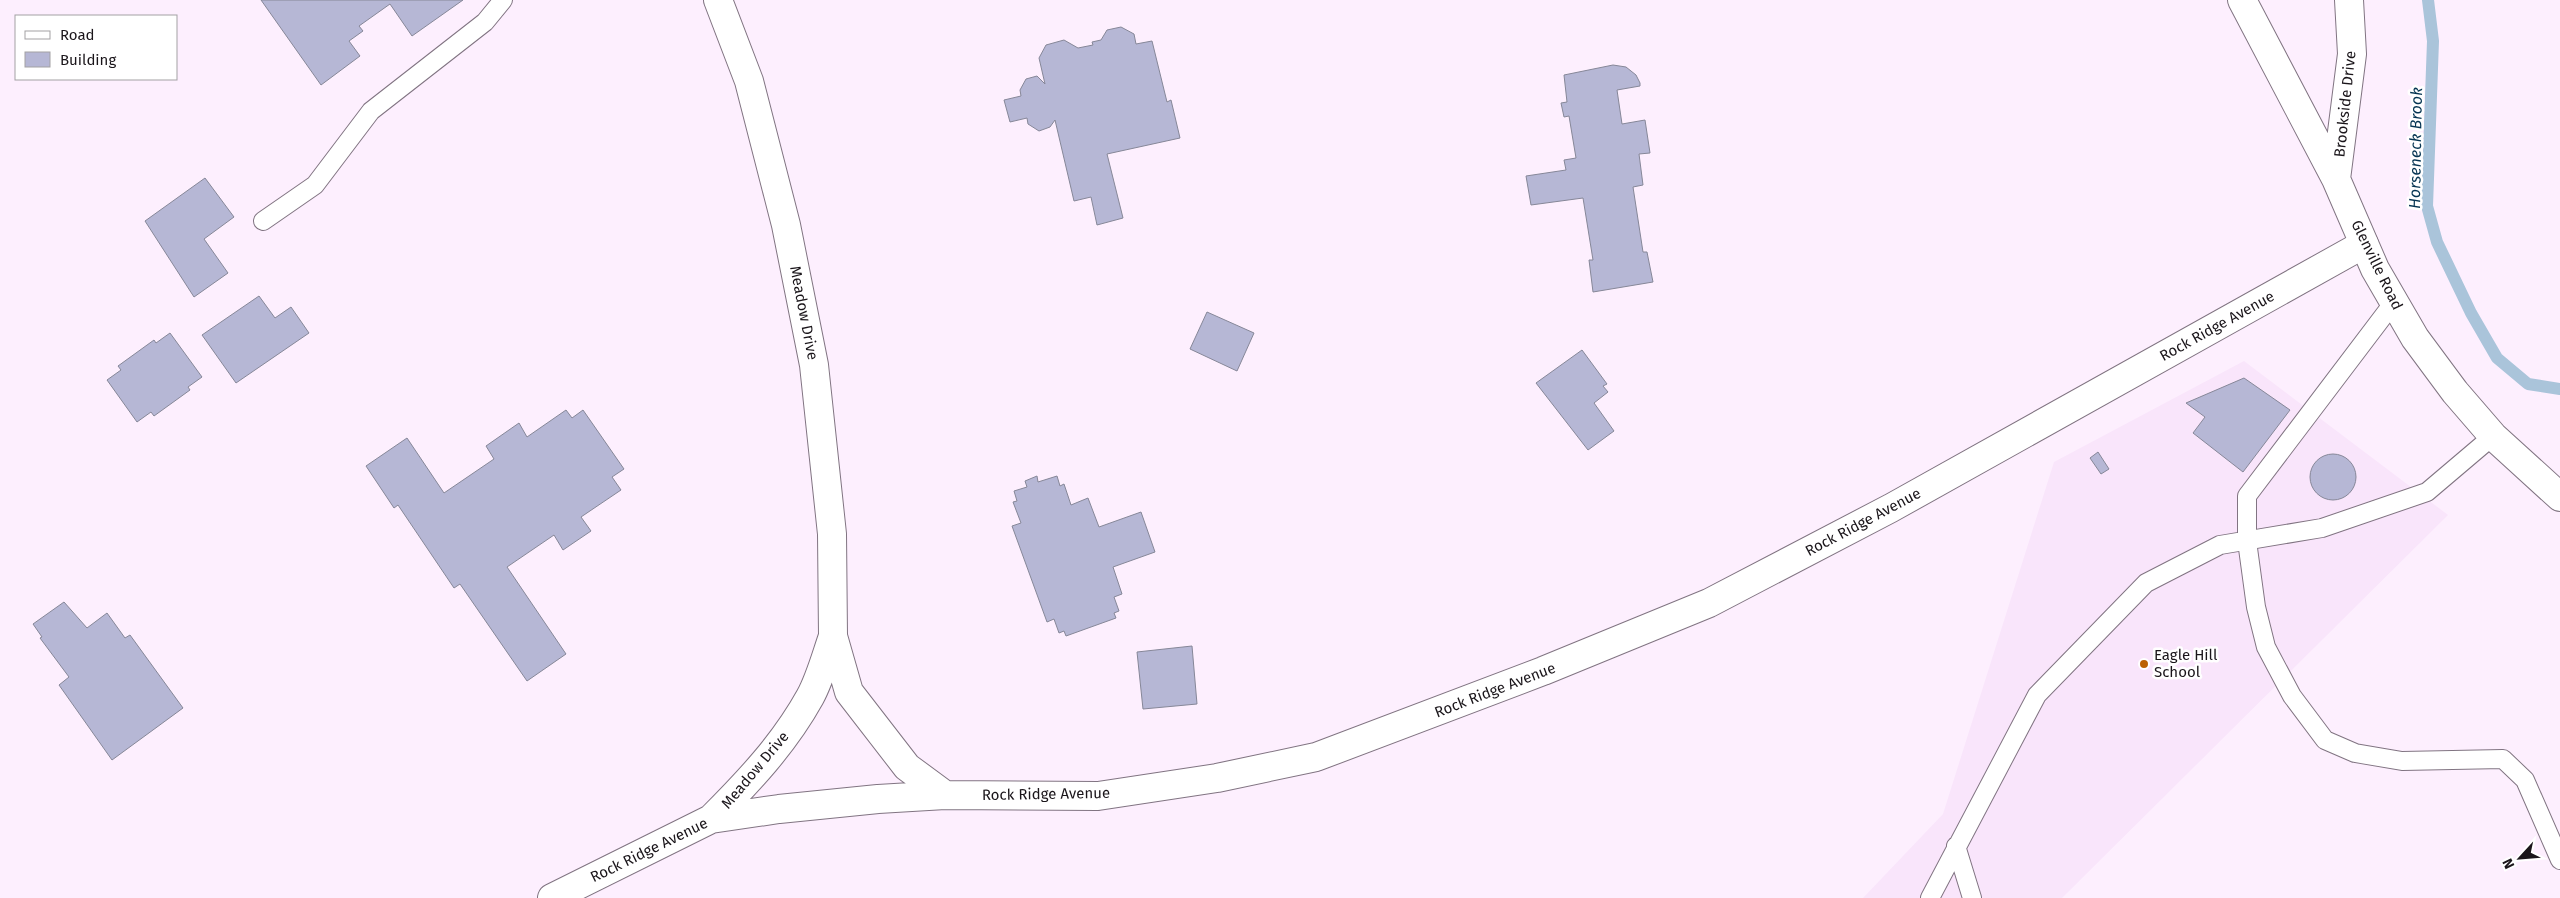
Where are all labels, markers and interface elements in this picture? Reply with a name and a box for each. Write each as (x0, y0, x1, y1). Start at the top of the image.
legend (15, 15, 178, 80)
text: Road (60, 26, 95, 44)
street label: Brookside Drive (2330, 50, 2360, 158)
text: Building (60, 51, 116, 69)
water label: Horseneck Brook (2405, 87, 2426, 209)
street label: Glenville Road (2347, 217, 2407, 313)
street label: Meadow Drive (786, 264, 822, 362)
street label: Rock Ridge Avenue (2157, 287, 2277, 365)
street label: Rock Ridge Avenue (1802, 484, 1924, 560)
place label: Eagle Hill School (2154, 646, 2218, 681)
marker: Eagle Hill School (2138, 658, 2150, 670)
street label: Rock Ridge Avenue (1432, 659, 1558, 721)
street label: Meadow Drive (717, 728, 793, 812)
street label: Rock Ridge Avenue (982, 784, 1110, 804)
street label: Rock Ridge Avenue (587, 814, 711, 886)
north arrow (2495, 833, 2545, 883)
text: N (2499, 856, 2518, 871)

